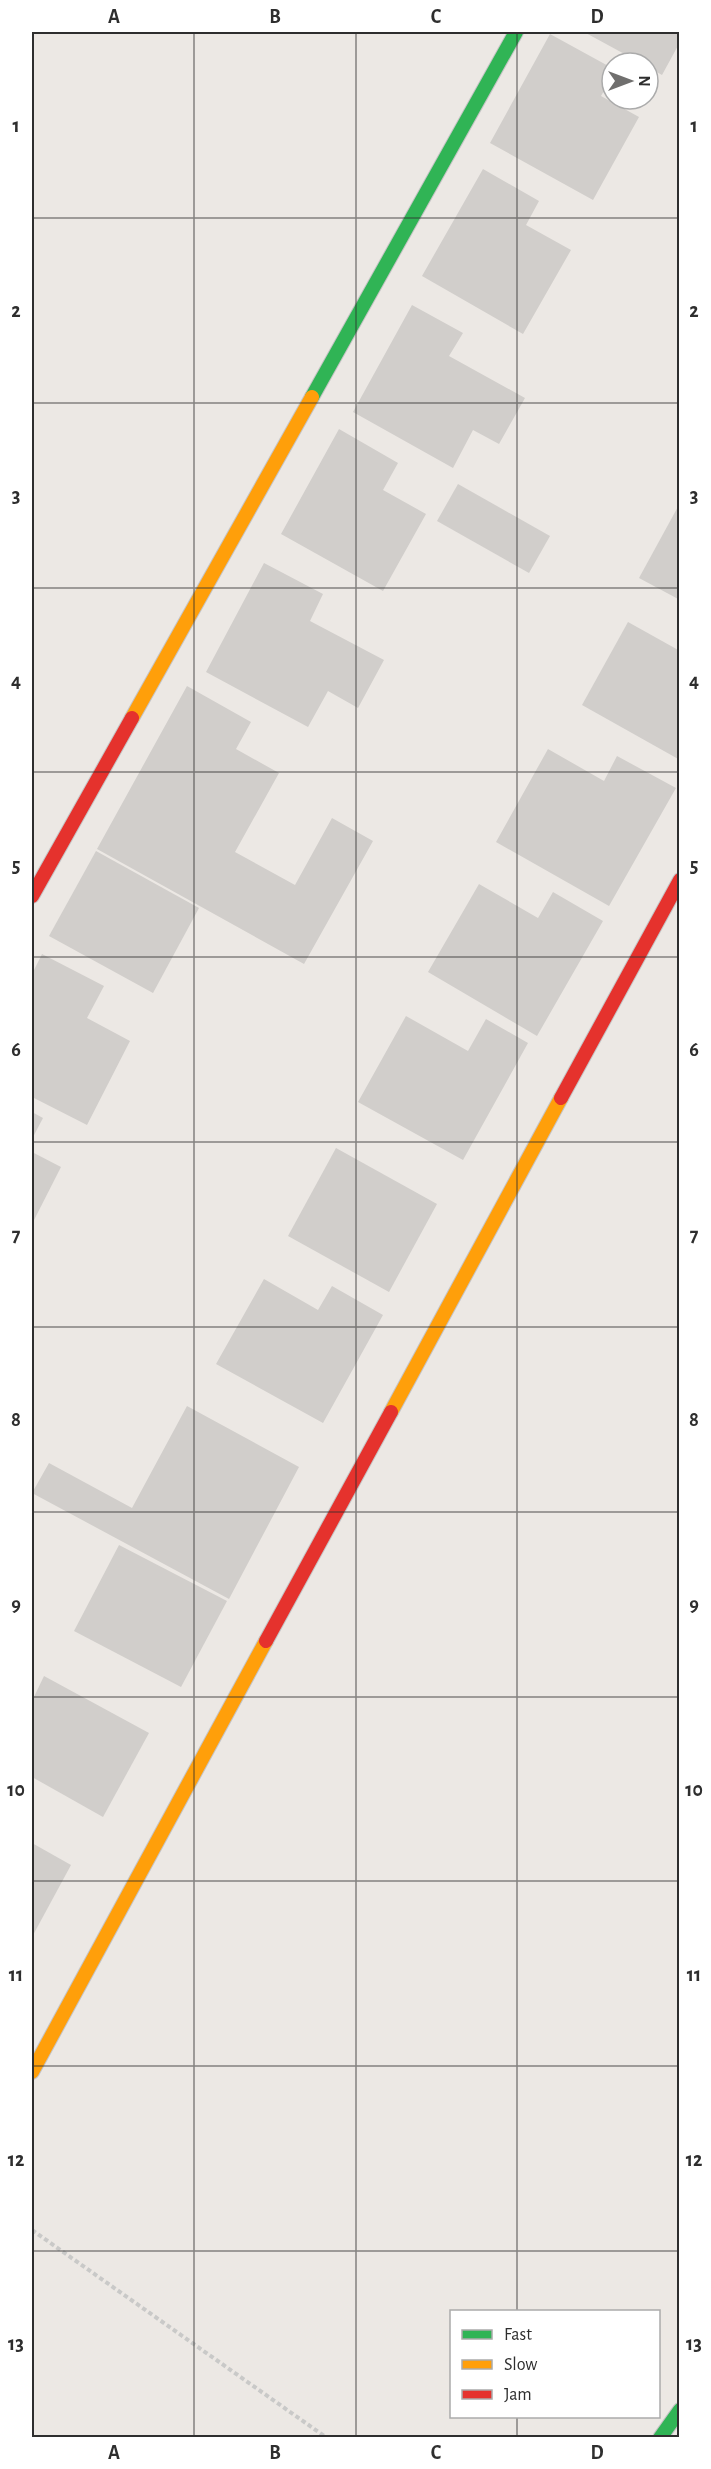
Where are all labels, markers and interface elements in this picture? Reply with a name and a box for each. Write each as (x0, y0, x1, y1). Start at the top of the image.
text: A (108, 7, 120, 27)
text: B (269, 7, 281, 27)
text: C (431, 7, 442, 27)
text: D (590, 7, 604, 27)
north arrow (600, 51, 660, 111)
text: N (636, 75, 652, 87)
text: 1 (12, 116, 20, 136)
text: 1 (690, 116, 698, 136)
text: 2 (11, 301, 21, 321)
text: 2 (689, 301, 699, 321)
text: 3 (12, 486, 20, 506)
text: 3 (690, 486, 698, 506)
text: 4 (11, 671, 21, 691)
text: 4 (689, 671, 699, 691)
text: 5 (12, 856, 20, 876)
text: 5 (690, 856, 698, 876)
text: 6 (11, 1040, 21, 1060)
text: 6 (689, 1040, 699, 1060)
text: 7 (12, 1225, 21, 1245)
text: 7 (690, 1225, 699, 1245)
text: 8 (11, 1410, 21, 1430)
text: 8 (689, 1410, 699, 1430)
text: 9 (11, 1595, 21, 1615)
text: 9 (689, 1595, 699, 1615)
text: 10 (7, 1780, 25, 1800)
text: 10 (685, 1780, 703, 1800)
text: 11 (9, 1965, 23, 1985)
text: 11 (687, 1965, 701, 1985)
text: 12 (8, 2150, 24, 2170)
text: 12 (686, 2150, 702, 2170)
legend (450, 2310, 660, 2418)
text: Fast (504, 2326, 532, 2344)
text: 13 (8, 2334, 24, 2354)
text: 13 (686, 2334, 702, 2354)
text: Slow (504, 2356, 537, 2374)
text: Jam (504, 2386, 532, 2404)
text: A (108, 2443, 120, 2463)
text: B (269, 2443, 281, 2463)
text: C (431, 2443, 442, 2463)
text: D (590, 2443, 604, 2463)

